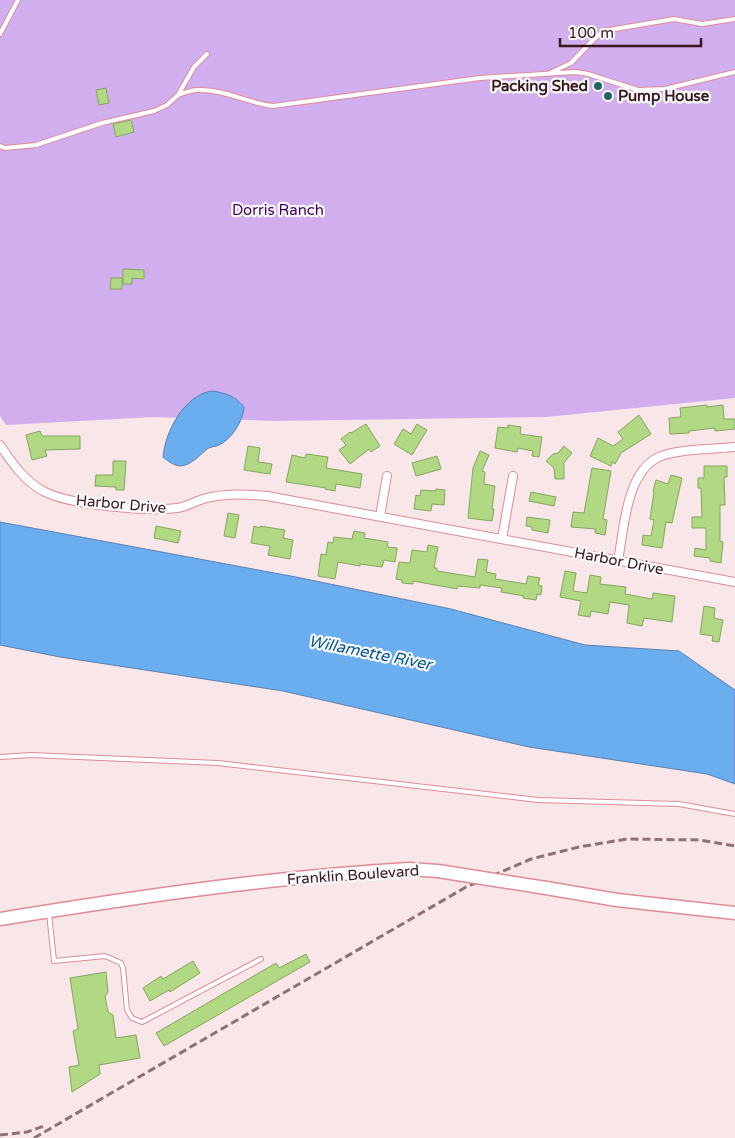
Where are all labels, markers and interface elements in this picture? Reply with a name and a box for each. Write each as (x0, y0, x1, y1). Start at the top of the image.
scale bar (560, 15, 701, 47)
text: 100 m (568, 24, 614, 42)
place label: Packing Shed (491, 77, 588, 96)
marker: Packing Shed (592, 80, 604, 92)
place label: Pump House (618, 87, 710, 106)
marker: Pump House (602, 90, 614, 102)
park label: Dorris Ranch (232, 201, 324, 219)
street label: Harbor Drive (75, 491, 167, 517)
street label: Harbor Drive (573, 544, 665, 578)
water label: Willamette River (307, 631, 435, 675)
street label: Franklin Boulevard (286, 861, 420, 889)

